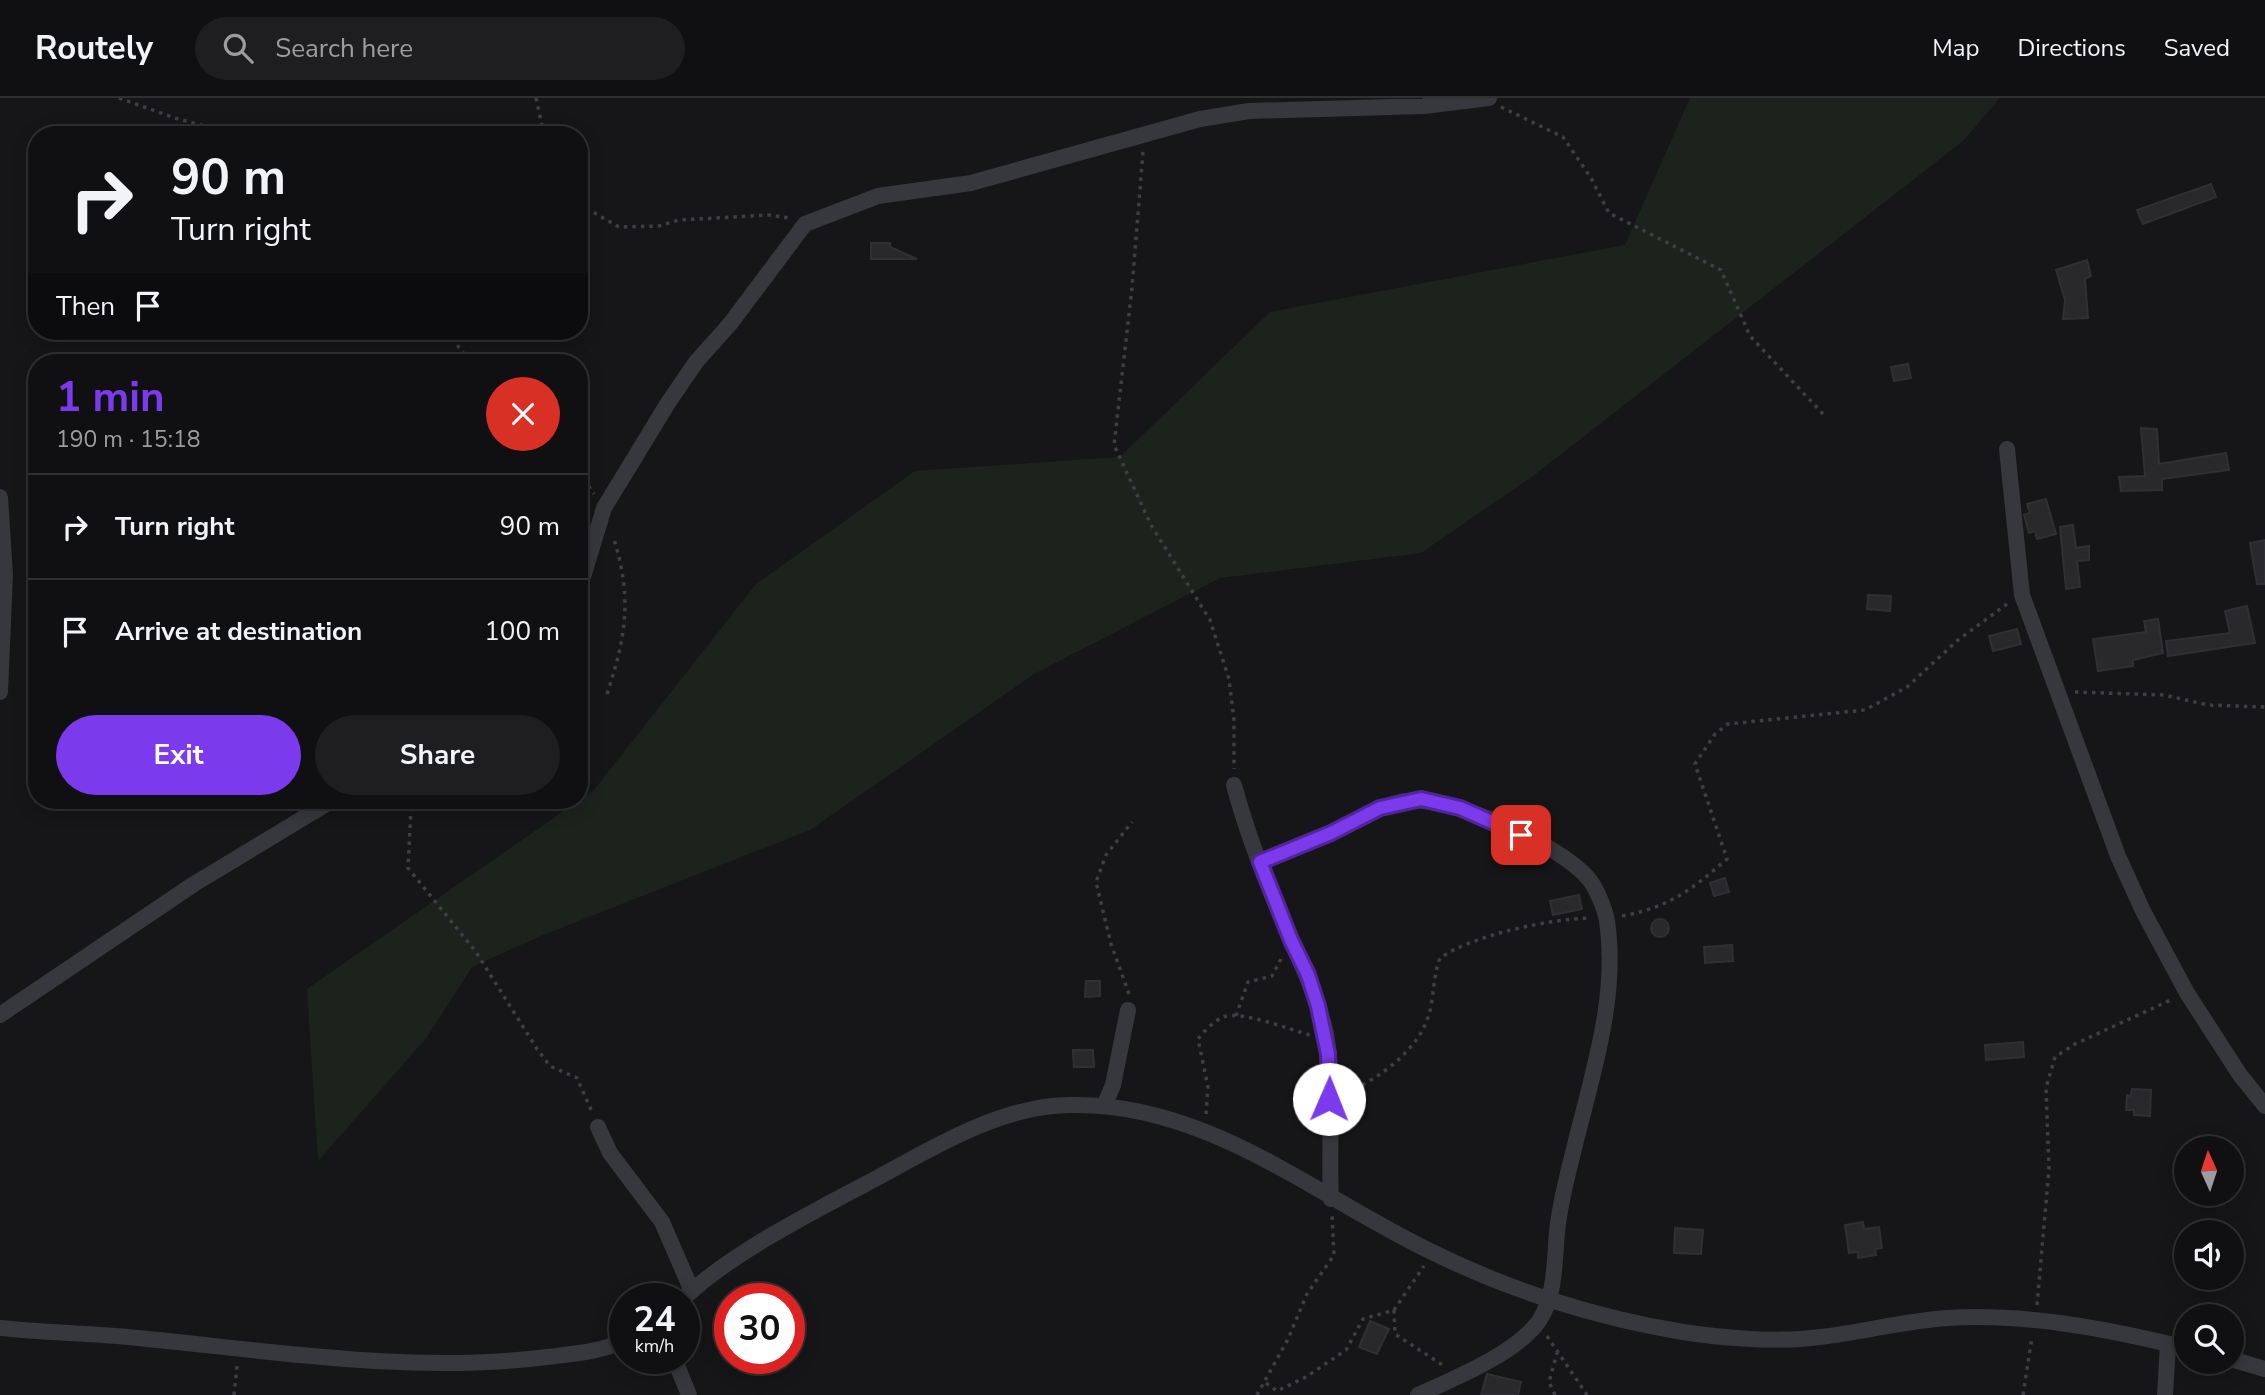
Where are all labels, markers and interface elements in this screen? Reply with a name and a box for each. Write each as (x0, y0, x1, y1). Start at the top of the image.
search box (195, 17, 685, 80)
text: Routely (35, 26, 153, 71)
icon: search (219, 29, 257, 67)
text: Search here (275, 31, 413, 66)
text: Map (1932, 32, 1979, 64)
text: Directions (2017, 32, 2126, 64)
text: Saved (2164, 32, 2230, 64)
text: 90 m (171, 144, 286, 211)
icon: right (56, 154, 147, 245)
text: Turn right (171, 208, 311, 251)
icon: arrive (129, 287, 167, 325)
text: Then (56, 289, 115, 324)
text: 1 min (56, 369, 165, 426)
button: close (486, 377, 560, 451)
text: 190 m · 15:18 (56, 424, 201, 455)
icon: right (56, 508, 94, 546)
text: Turn right (115, 509, 234, 544)
text: 90 m (500, 509, 560, 544)
icon: arrive (56, 613, 94, 651)
text: Arrive at destination (115, 614, 362, 649)
text: 100 m (484, 614, 560, 649)
button: Exit (56, 715, 301, 795)
button: Share (315, 715, 560, 795)
pin (1491, 805, 1551, 865)
icon: arrive (1502, 816, 1540, 854)
position arrow (1292, 1062, 1366, 1136)
north arrow (2174, 1136, 2244, 1206)
map controls (2174, 1136, 2244, 1374)
button: sound (2174, 1220, 2244, 1290)
speed limit sign: 30 (714, 1283, 805, 1374)
text: 24 (633, 1296, 676, 1343)
button: search (2174, 1304, 2244, 1374)
text: km/h (635, 1334, 674, 1358)

